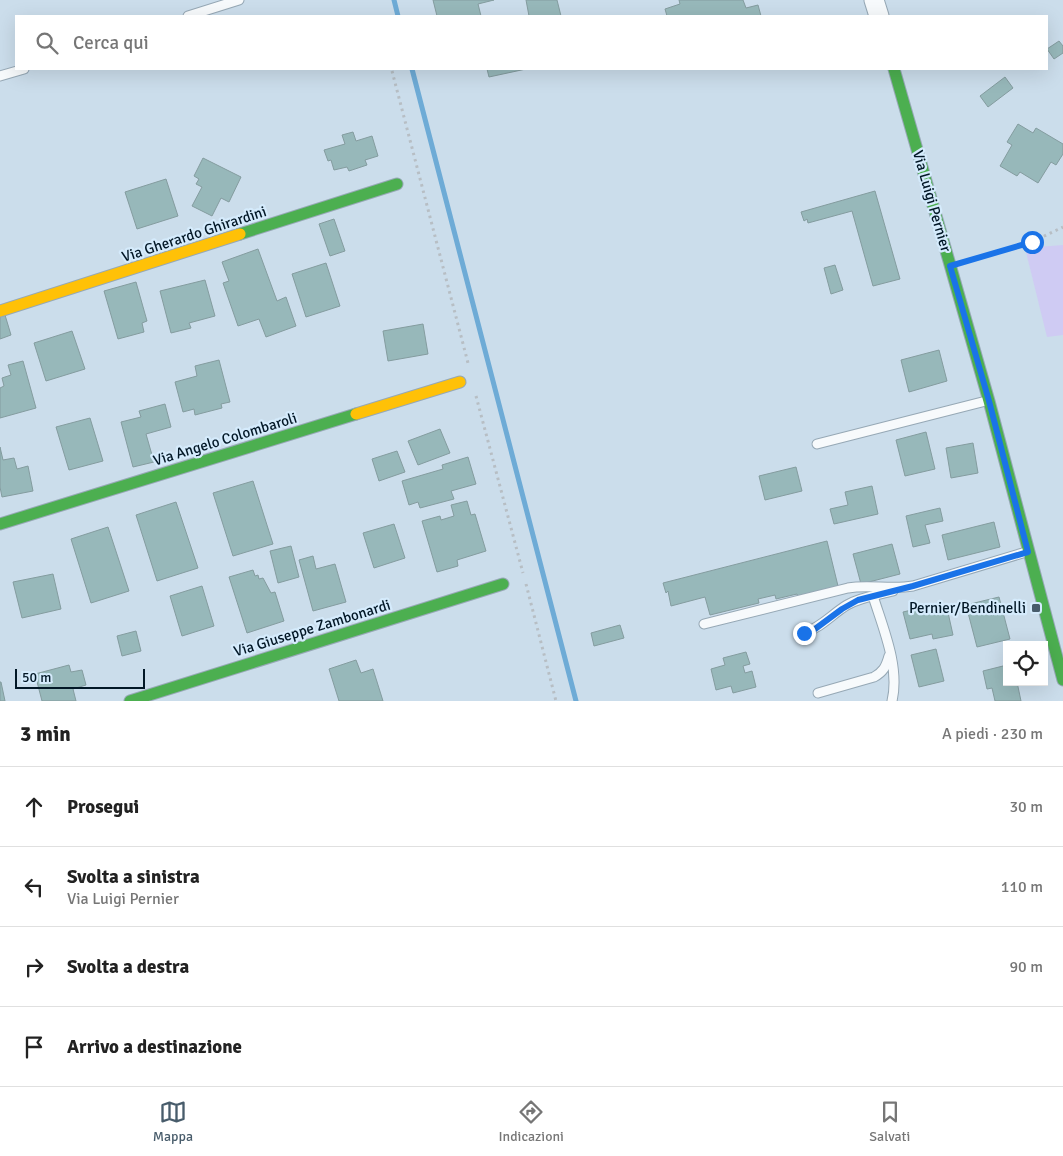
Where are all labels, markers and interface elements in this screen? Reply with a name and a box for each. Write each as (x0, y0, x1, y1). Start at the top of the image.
search box (15, 15, 1048, 70)
icon: search (33, 29, 61, 57)
text: Cerca qui (73, 31, 149, 55)
street label: Via Luigi Pernier (909, 148, 955, 254)
street label: Via Gherardo Ghirardini (119, 202, 269, 266)
route start (1021, 231, 1044, 254)
street label: Via Angelo Colombaroli (151, 409, 299, 469)
street label: Via Giuseppe Zambonardi (231, 596, 393, 660)
place label: Pernier/Bendinelli (909, 599, 1026, 617)
marker: Pernier/Bendinelli (1030, 602, 1042, 614)
route end (793, 622, 816, 645)
map controls (1003, 641, 1048, 686)
button: locate (1003, 641, 1048, 686)
scale bar (15, 666, 145, 689)
text: 50 m (22, 669, 51, 686)
text: 3 min (20, 721, 71, 747)
text: A piedi · 230 m (942, 724, 1043, 744)
icon: ahead (20, 793, 48, 821)
text: Prosegui (67, 795, 139, 819)
text: 30 m (1009, 797, 1043, 817)
text: Svolta a sinistra (67, 865, 200, 889)
icon: left (20, 873, 48, 901)
text: 110 m (1001, 877, 1043, 897)
text: Via Luigi Pernier (67, 889, 179, 909)
icon: right (20, 953, 48, 981)
text: Svolta a destra (67, 955, 189, 979)
text: 90 m (1009, 957, 1043, 977)
icon: arrive (20, 1033, 48, 1061)
text: Arrivo a destinazione (67, 1035, 242, 1059)
tab: Mappa (153, 1098, 193, 1145)
tab: Indicazioni (499, 1098, 564, 1145)
tab: Salvati (869, 1098, 910, 1145)

